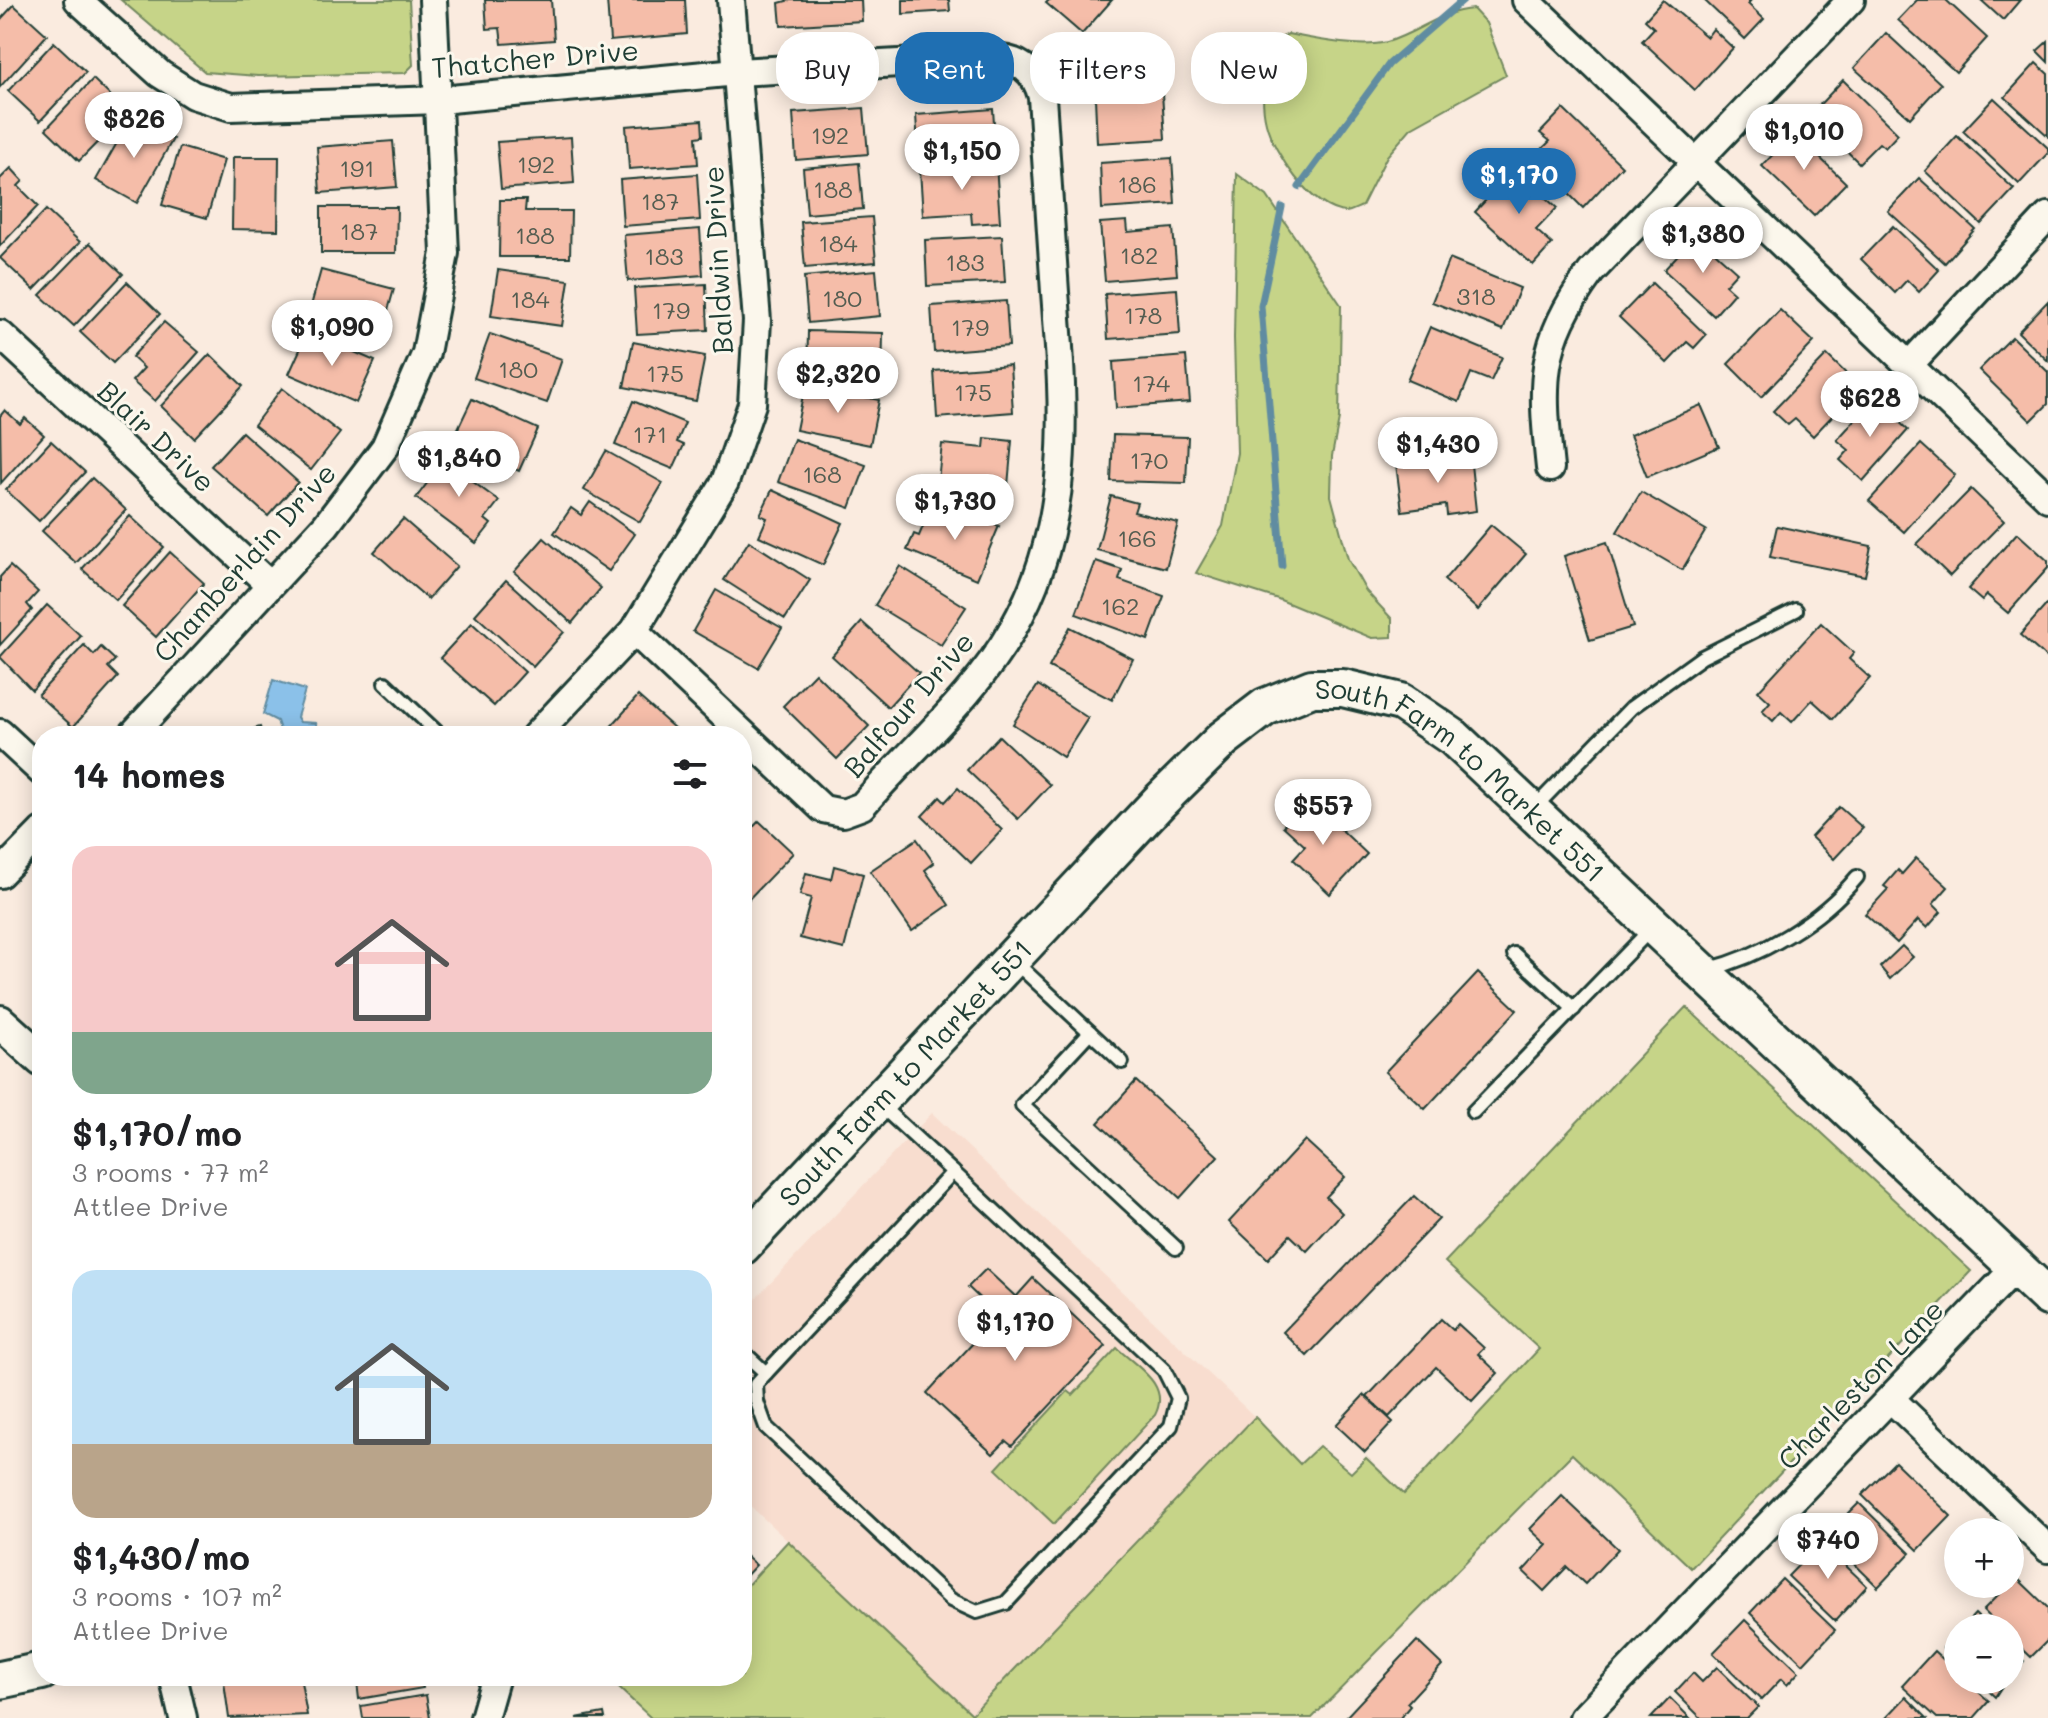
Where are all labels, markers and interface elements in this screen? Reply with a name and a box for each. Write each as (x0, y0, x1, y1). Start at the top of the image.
street label: Thatcher Drive (430, 31, 640, 85)
chip: Buy (776, 32, 879, 104)
chip: Rent (895, 32, 1014, 104)
chip: Filters (1030, 32, 1175, 104)
chip: New (1191, 32, 1307, 104)
pin: $826 (87, 92, 181, 160)
text: $826 (103, 101, 165, 135)
pin: $1,010 (1739, 104, 1869, 172)
text: $1,010 (1764, 113, 1844, 147)
house number: 192 (811, 119, 849, 150)
pin: $1,150 (897, 124, 1027, 192)
text: $1,150 (923, 133, 1002, 167)
house number: 192 (517, 148, 555, 179)
pin: $1,170 (1454, 148, 1584, 216)
house number: 191 (339, 152, 375, 183)
text: $1,170 (1480, 157, 1558, 191)
street label: Baldwin Drive (694, 165, 740, 355)
house number: 186 (1117, 168, 1157, 199)
house number: 188 (813, 173, 853, 204)
house number: 187 (641, 185, 679, 216)
pin: $1,380 (1638, 207, 1768, 275)
house number: 187 (340, 215, 378, 246)
text: $1,380 (1661, 216, 1745, 250)
house number: 188 (515, 219, 555, 250)
house number: 184 (818, 227, 858, 258)
house number: 182 (1120, 239, 1158, 270)
house number: 183 (644, 240, 684, 271)
house number: 183 (945, 246, 985, 277)
house number: 318 (1456, 280, 1496, 311)
house number: 180 (822, 282, 862, 313)
house number: 184 (510, 283, 550, 314)
house number: 179 (652, 294, 690, 325)
house number: 178 (1124, 299, 1162, 330)
pin: $1,090 (267, 300, 397, 368)
text: $1,090 (290, 309, 374, 343)
house number: 179 (951, 311, 989, 342)
pin: $2,320 (773, 347, 903, 415)
house number: 180 (498, 353, 538, 384)
text: $2,320 (795, 356, 881, 390)
house number: 175 (646, 357, 684, 388)
house number: 174 (1132, 367, 1170, 398)
pin: $628 (1823, 371, 1917, 439)
street label: Blair Drive (91, 373, 223, 499)
house number: 175 (954, 376, 992, 407)
text: $628 (1839, 380, 1901, 414)
pin: $1,430 (1373, 417, 1503, 485)
house number: 171 (633, 418, 667, 449)
text: $1,430 (1396, 426, 1480, 460)
pin: $1,840 (394, 431, 524, 499)
text: $1,840 (417, 440, 501, 474)
house number: 170 (1130, 444, 1169, 475)
street label: Chamberlain Drive (145, 455, 343, 669)
house number: 168 (802, 458, 842, 489)
pin: $1,730 (890, 474, 1020, 542)
text: $1,730 (914, 483, 996, 517)
house number: 166 (1117, 522, 1157, 553)
house number: 162 (1101, 590, 1139, 621)
street label: Balfour Drive (835, 624, 981, 784)
street label: South Farm to Market 551 (1315, 670, 1613, 889)
text: 14 homes (72, 752, 226, 797)
icon: filters (668, 752, 712, 796)
pin: $557 (1276, 779, 1370, 847)
text: $557 (1293, 788, 1353, 822)
icon: home (320, 898, 464, 1042)
street label: South Farm to Market 551 (771, 931, 1039, 1214)
text: $1,170/mo (72, 1110, 242, 1155)
text: 3 rooms · 77 m² (72, 1155, 269, 1189)
text: Attlee Drive (72, 1189, 229, 1223)
street label: Charleston Lane (1769, 1291, 1951, 1477)
pin: $1,170 (950, 1295, 1080, 1363)
text: $1,170 (976, 1304, 1054, 1338)
icon: home (320, 1322, 464, 1466)
pin: $740 (1781, 1513, 1875, 1581)
map controls (1944, 1518, 2024, 1694)
button: + (1944, 1518, 2024, 1598)
text: $740 (1796, 1522, 1860, 1556)
text: $1,430/mo (72, 1534, 250, 1579)
text: 3 rooms · 107 m² (72, 1579, 282, 1613)
text: Attlee Drive (72, 1613, 229, 1647)
button: − (1944, 1614, 2024, 1694)

